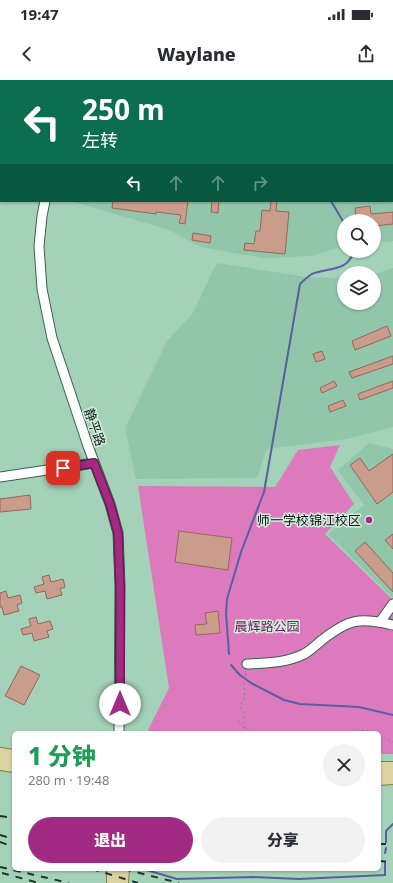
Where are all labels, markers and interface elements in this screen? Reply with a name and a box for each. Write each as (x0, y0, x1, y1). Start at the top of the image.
text: 19:47 (20, 4, 59, 24)
text: Waylane (157, 42, 236, 66)
icon: back (16, 43, 38, 65)
icon: share (355, 43, 377, 65)
text: 250 m (82, 90, 165, 128)
icon: left (16, 96, 68, 148)
text: 左转 (82, 128, 118, 152)
icon: left (123, 172, 145, 194)
icon: ahead (165, 172, 187, 194)
icon: ahead (207, 172, 229, 194)
icon: right (249, 172, 271, 194)
map controls (337, 214, 381, 310)
button: search (337, 214, 381, 258)
button: layers (337, 266, 381, 310)
street label: 静平路 (80, 406, 110, 448)
pin (46, 451, 80, 485)
icon: arrive (52, 457, 74, 479)
place label: 师一学校锦江校区 (257, 511, 361, 529)
marker: 师一学校锦江校区 (364, 515, 374, 525)
park label: 晨辉路公园 (234, 617, 300, 635)
position arrow (99, 683, 141, 725)
text: 1 分钟 (28, 739, 96, 772)
button: close (323, 744, 365, 786)
text: 280 m · 19:48 (28, 771, 109, 789)
button: 退出 (28, 817, 193, 863)
button: 分享 (201, 817, 365, 863)

